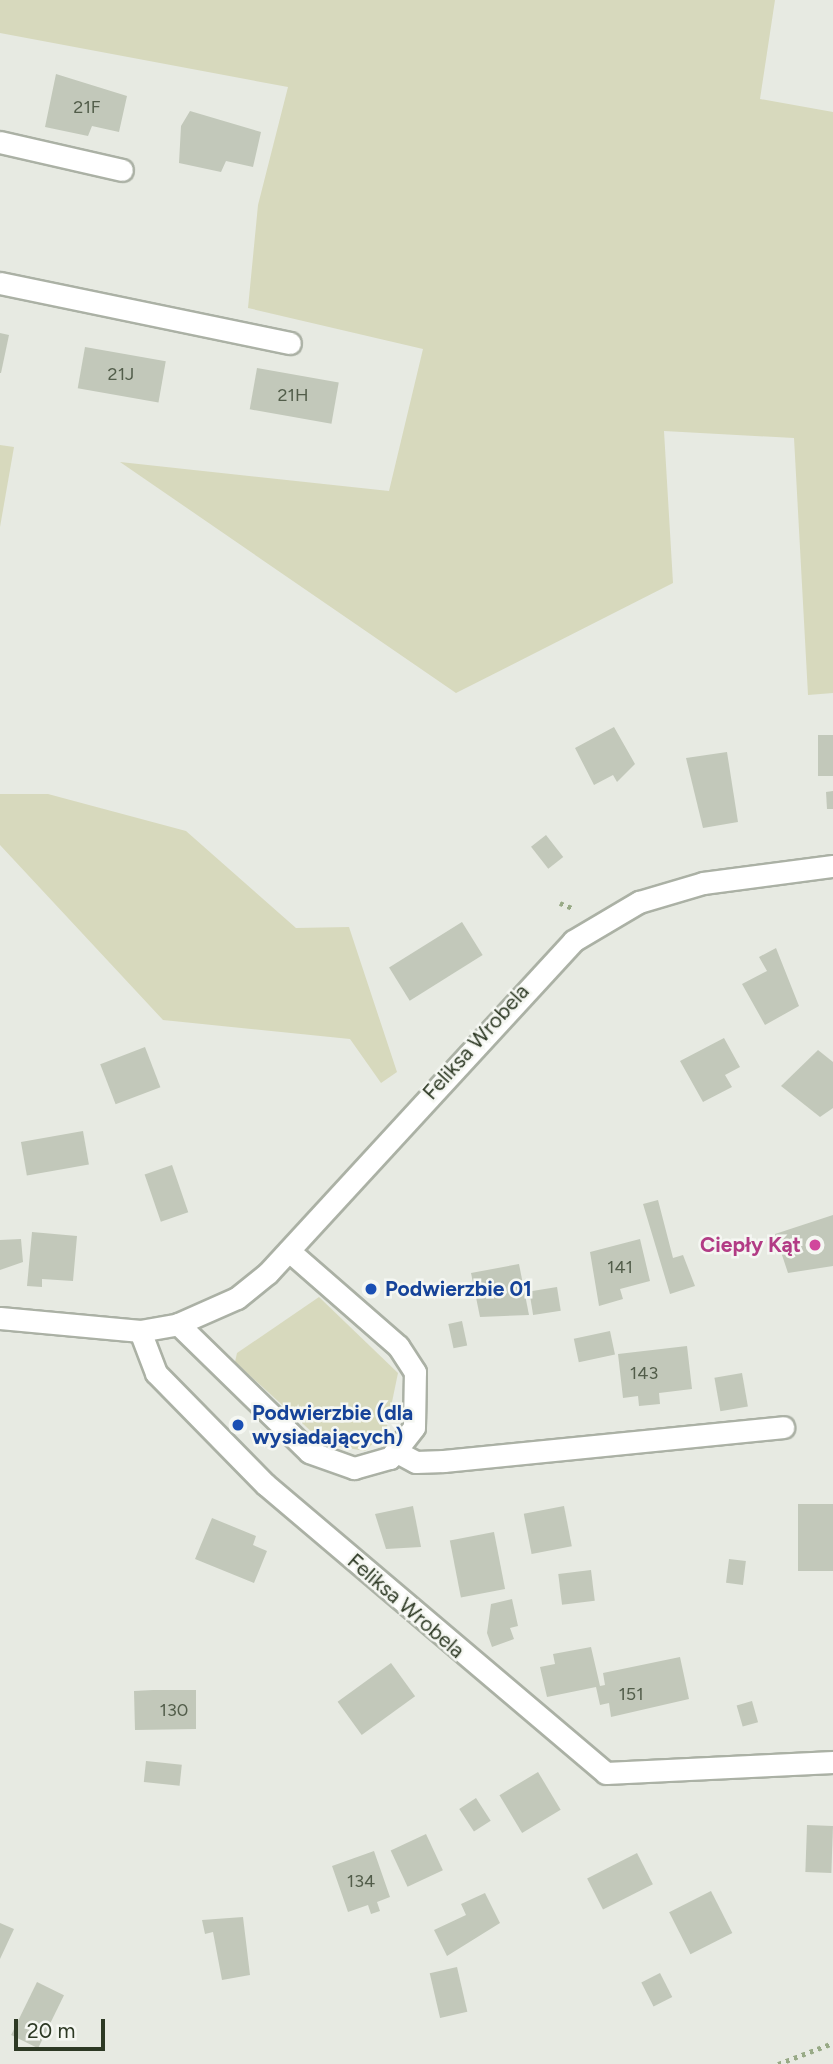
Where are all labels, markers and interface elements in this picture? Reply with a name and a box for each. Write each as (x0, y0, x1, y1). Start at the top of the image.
house number: 21F (73, 96, 101, 118)
house number: 21J (108, 363, 134, 385)
house number: 21H (277, 384, 309, 406)
street label: Feliksa Wrobela (418, 979, 534, 1105)
place label: Ciepły Kąt (700, 1232, 801, 1258)
marker: Ciepły Kąt (807, 1237, 823, 1253)
house number: 141 (607, 1256, 633, 1278)
place label: Podwierzbie 01 (385, 1276, 532, 1302)
marker: Podwierzbie 01 (363, 1281, 379, 1297)
house number: 143 (630, 1362, 658, 1384)
place label: Podwierzbie (dla wysiadających) (252, 1400, 413, 1450)
marker: Podwierzbie (dla wysiadających) (230, 1417, 246, 1433)
street label: Feliksa Wrobela (342, 1548, 470, 1664)
house number: 151 (618, 1683, 644, 1705)
house number: 130 (160, 1699, 188, 1721)
house number: 134 (347, 1870, 375, 1892)
scale bar (18, 2004, 108, 2048)
text: 20 m (27, 2018, 75, 2043)

